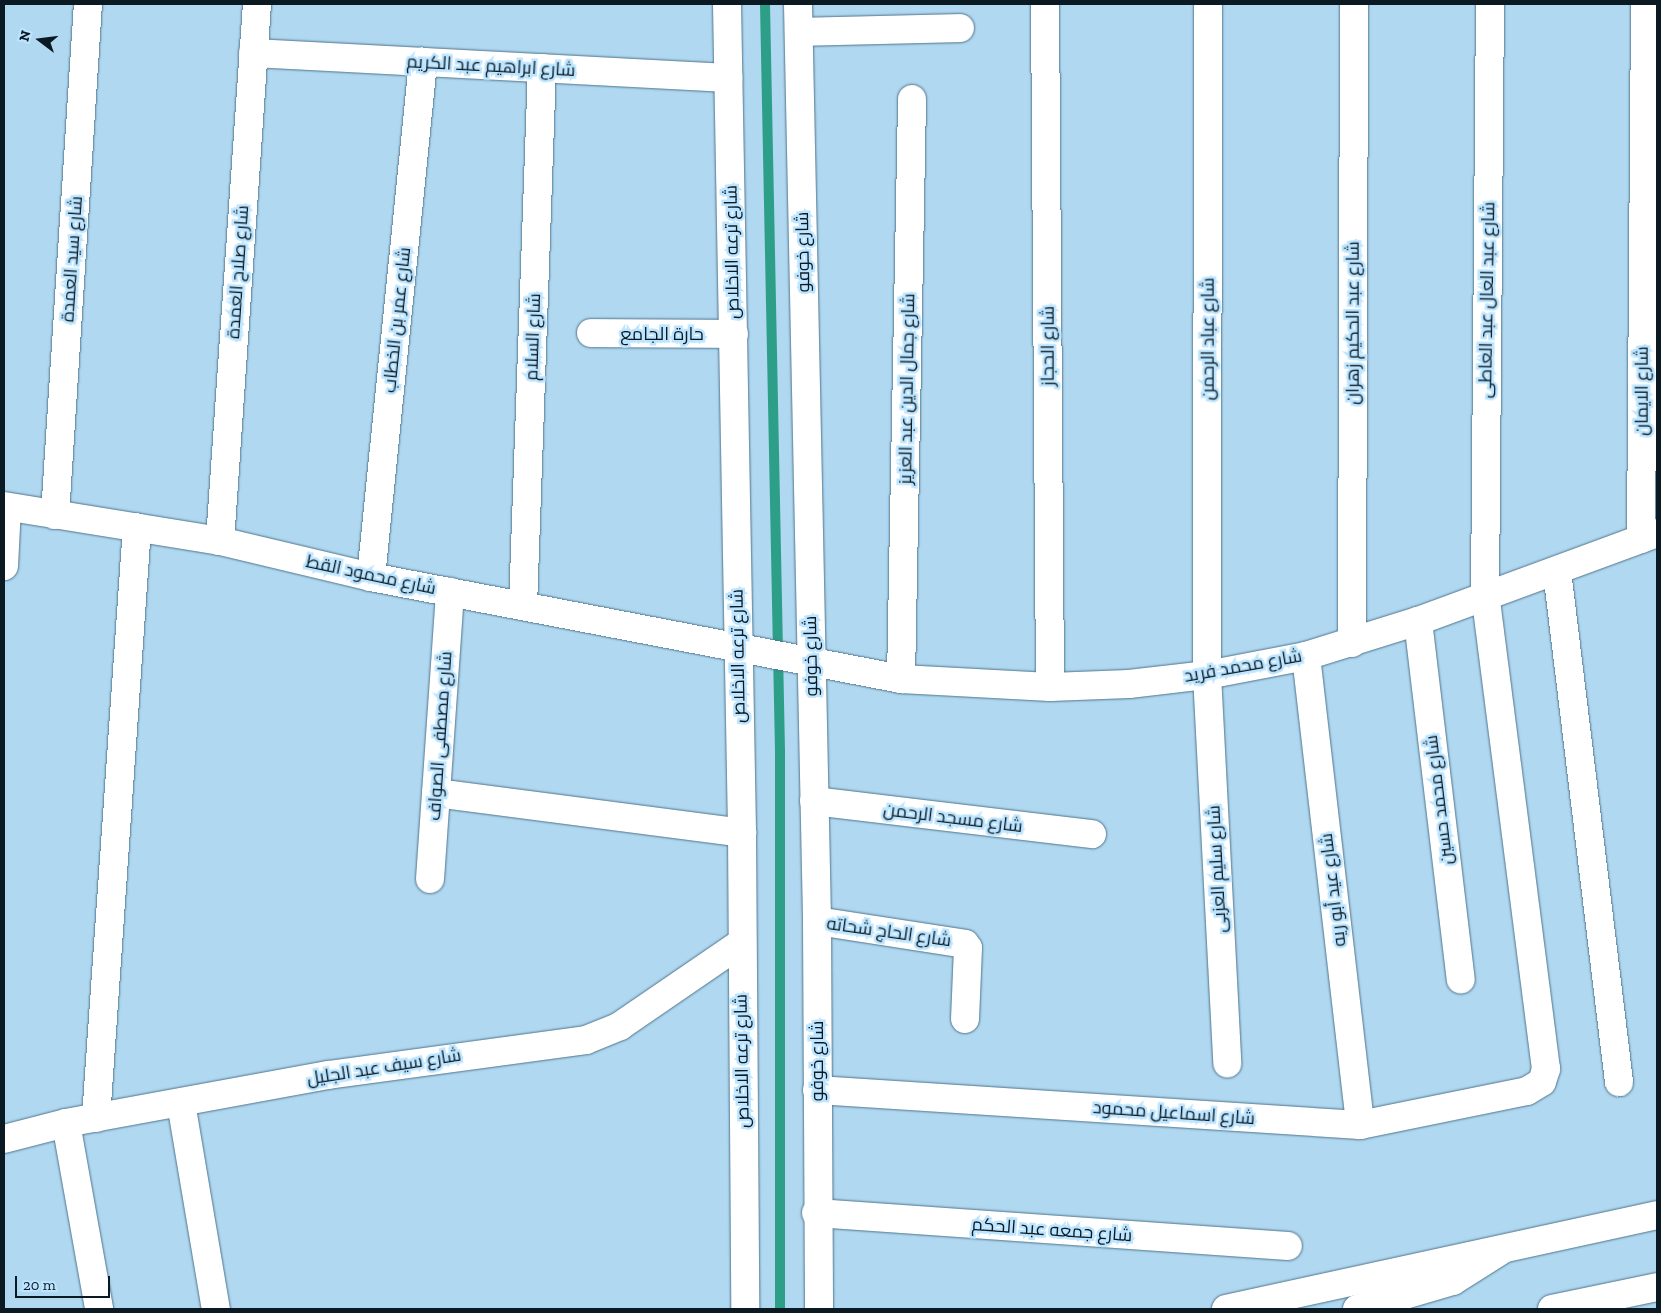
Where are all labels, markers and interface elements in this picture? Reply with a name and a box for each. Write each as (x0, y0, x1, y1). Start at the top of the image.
north arrow (15, 15, 65, 65)
text: N (15, 29, 35, 43)
street label: شارع ابراهيم عبد الكريم (406, 51, 576, 81)
street label: شارع ترعه الاخلاص (720, 185, 744, 319)
street label: شارع سيد العمدة (57, 195, 87, 323)
street label: شارع عبد العال عبد العاطى (1474, 201, 1500, 399)
street label: شارع صلاح العمدة (223, 204, 253, 340)
street label: شارع خوفو (791, 211, 815, 293)
street label: شارع عبد الحكيم زهران (1342, 241, 1364, 405)
street label: شارع عمر بن الخطاب (379, 246, 415, 394)
street label: شارع عباد الرحمن (1197, 278, 1219, 400)
street label: شارع السلام (521, 293, 545, 381)
street label: شارع جمال الدين عبد العزيز (895, 293, 919, 485)
street label: شارع الحجاز (1037, 306, 1059, 386)
street label: حارة الجامع (620, 323, 704, 345)
street label: شارع الايمان (1631, 346, 1653, 436)
street label: شارع محمود القط (304, 551, 438, 599)
street label: شارع ترعه الاخلاص (726, 589, 750, 723)
street label: شارع خوفو (799, 615, 823, 697)
street label: شارع محمد فريد (1182, 645, 1304, 687)
street label: شارع مصطفى الصواف (423, 651, 457, 821)
street label: شارع محمد حسين (1420, 734, 1458, 866)
street label: شارع مسجد الرحمن (882, 799, 1024, 837)
street label: شارع سليم العزبى (1203, 805, 1231, 933)
street label: شارع عيد أبو ريه (1315, 832, 1351, 948)
street label: شارع الحاج شحاته (825, 913, 953, 951)
street label: شارع ترعه الاخلاص (730, 994, 754, 1128)
street label: شارع خوفو (806, 1021, 828, 1101)
street label: شارع سيف عبد الجليل (305, 1044, 463, 1090)
street label: شارع اسماعيل محمود (1092, 1097, 1256, 1129)
street label: شارع جمعه عبد الحكم (971, 1214, 1133, 1246)
scale bar (18, 1266, 112, 1298)
text: 20 m (23, 1276, 56, 1294)

